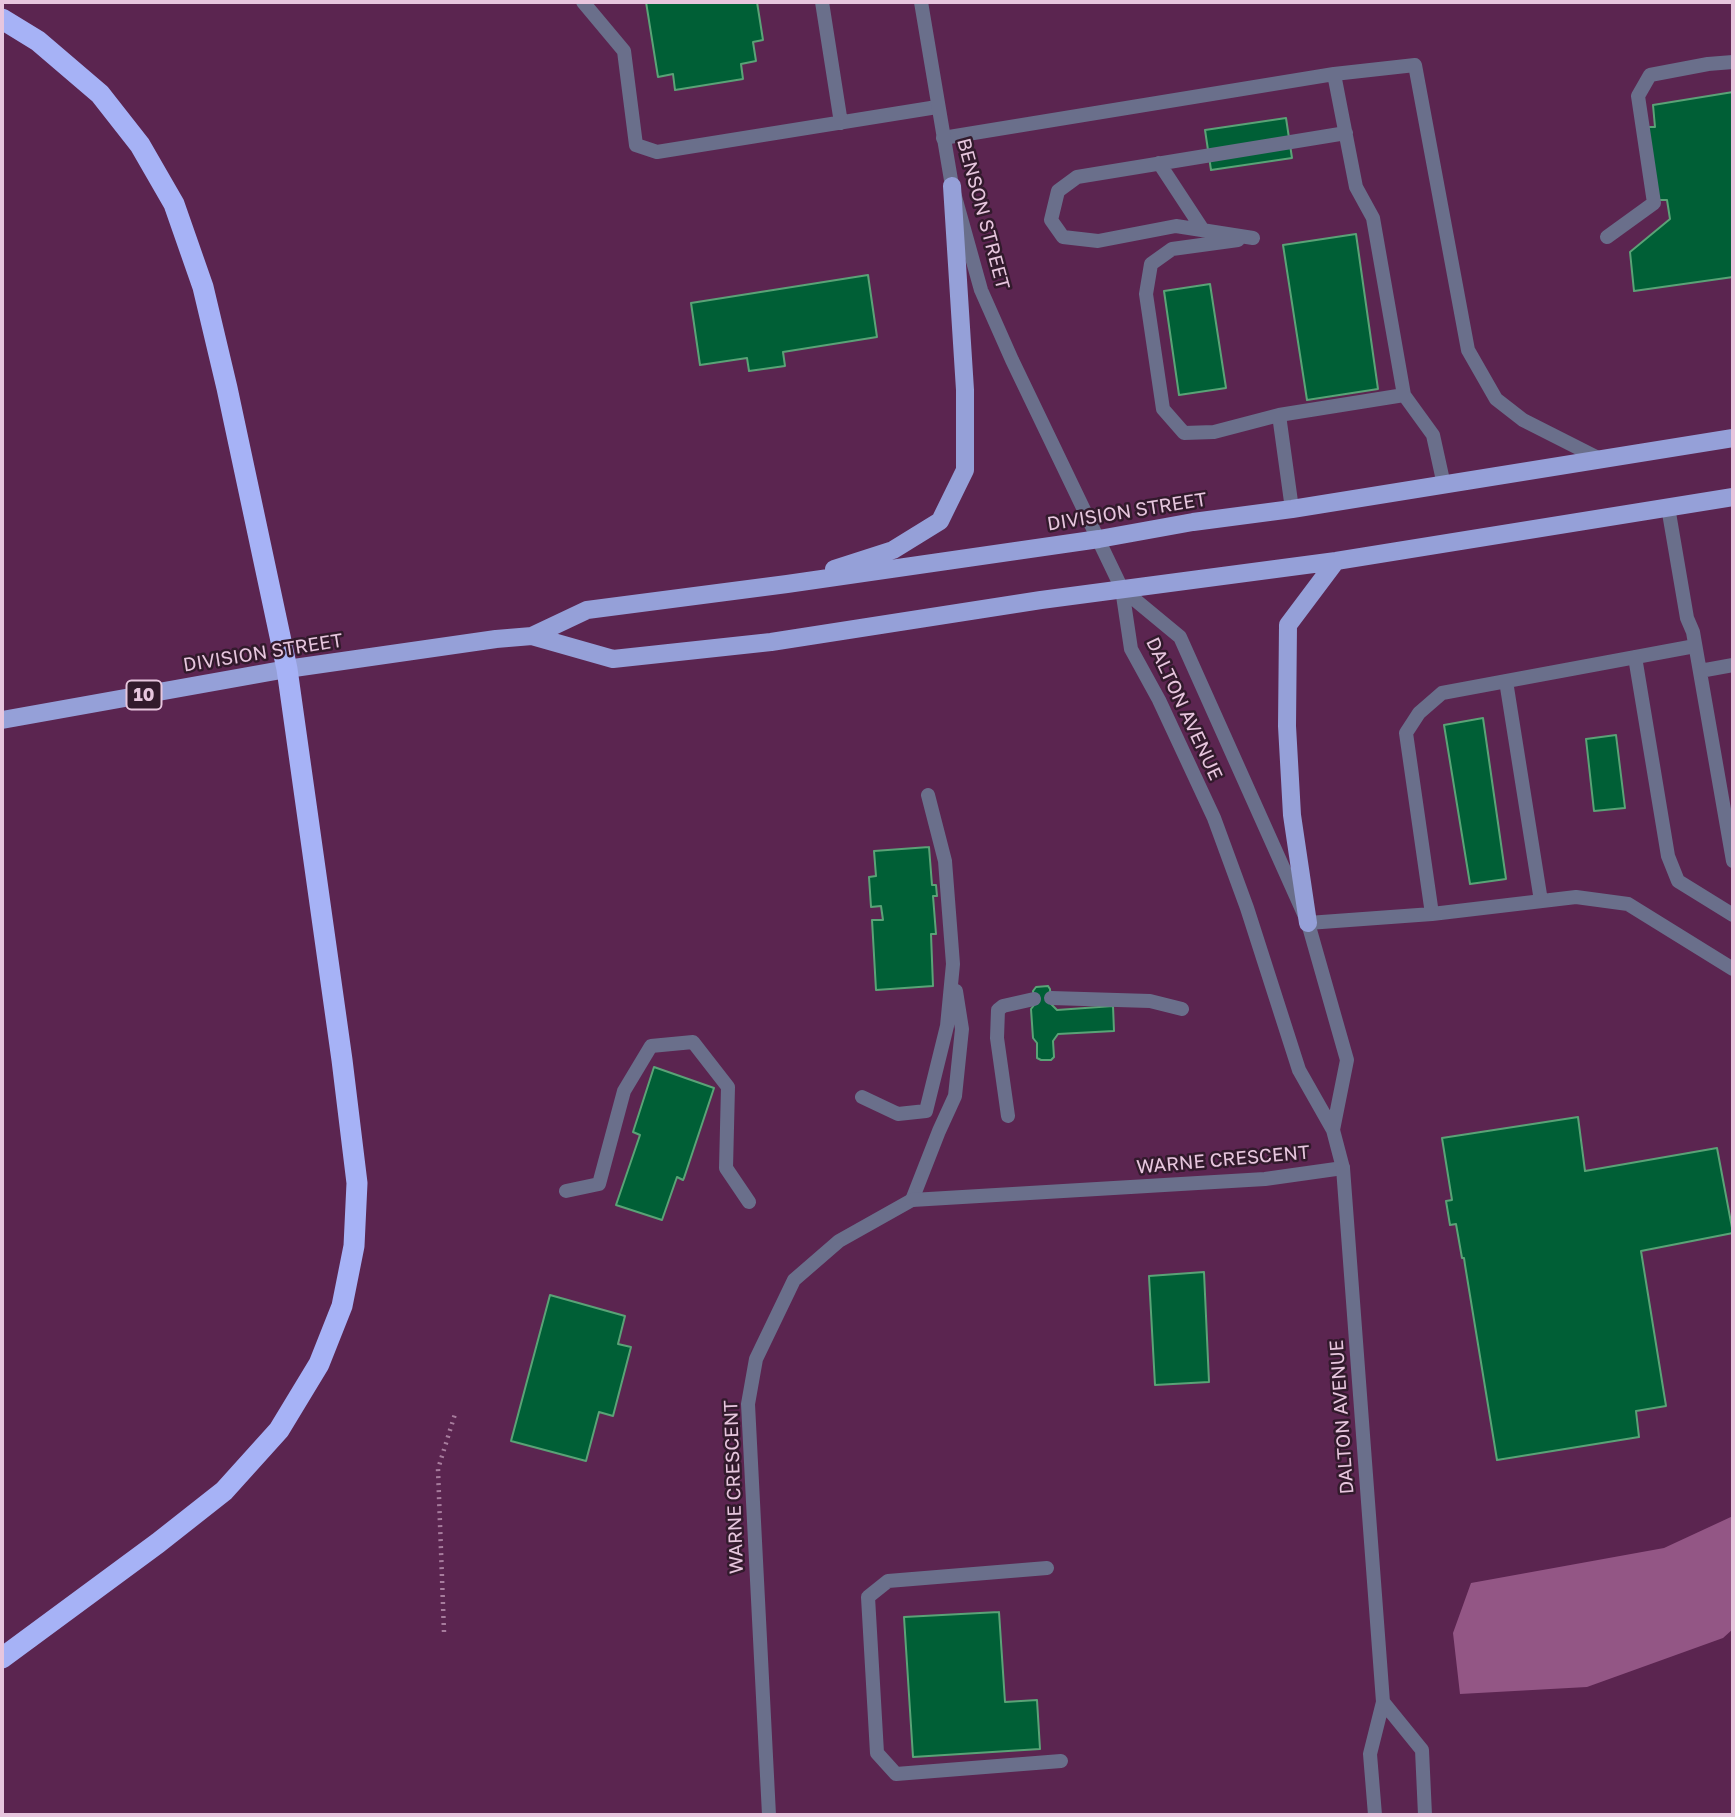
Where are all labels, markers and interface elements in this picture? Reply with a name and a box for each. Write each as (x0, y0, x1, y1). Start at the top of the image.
street label: BENSON STREET (952, 136, 1014, 292)
street label: DIVISION STREET (1046, 488, 1208, 536)
street label: DIVISION STREET (182, 629, 344, 677)
street label: DALTON AVENUE (1141, 634, 1227, 784)
road number: 10 (127, 680, 162, 710)
street label: WARNE CRESCENT (1135, 1141, 1311, 1179)
street label: DALTON AVENUE (1325, 1339, 1359, 1495)
street label: WARNE CRESCENT (720, 1400, 748, 1574)

